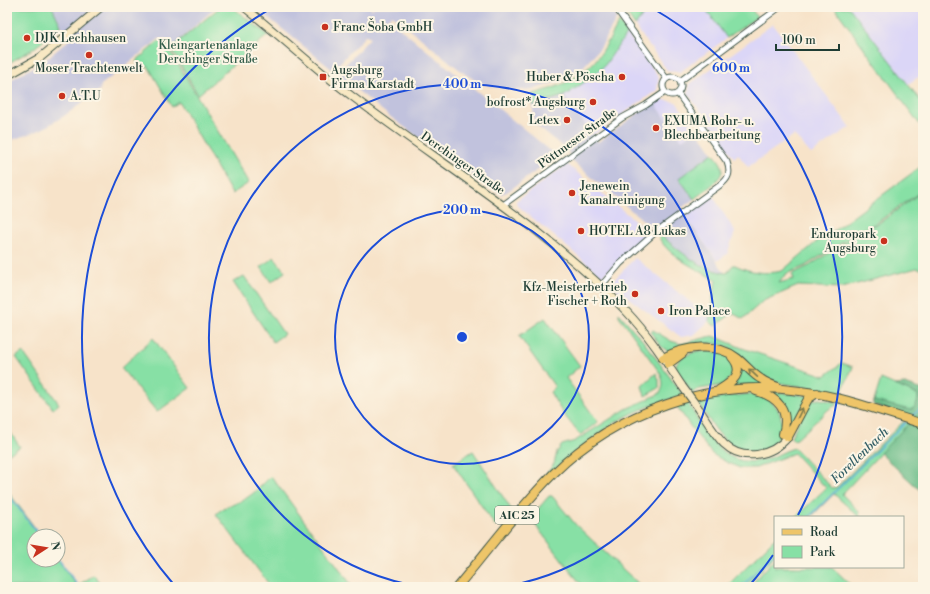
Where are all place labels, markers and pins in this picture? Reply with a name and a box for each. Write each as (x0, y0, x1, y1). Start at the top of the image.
place label: Franc Šoba GmbH (333, 18, 433, 35)
marker: Franc Šoba GmbH (320, 22, 330, 32)
place label: DJK Lechhausen (35, 31, 126, 46)
marker: DJK Lechhausen (22, 33, 32, 43)
marker: Moser Trachtenwelt (84, 50, 94, 60)
place label: Moser Trachtenwelt (35, 61, 144, 76)
place label: Augsburg Firma Karstadt (330, 63, 415, 92)
place label: Huber & Pöscha (526, 70, 615, 85)
marker: Augsburg Firma Karstadt (318, 72, 328, 82)
marker: Huber & Pöscha (617, 72, 627, 82)
place label: A.T.U (69, 89, 101, 104)
marker: A.T.U (57, 91, 67, 101)
place label: bofrost* Augsburg (487, 95, 586, 110)
marker: bofrost* Augsburg (588, 97, 598, 107)
place label: Letex (529, 113, 560, 128)
place label: EXUMA Rohr- u. Blechbearbeitung (663, 114, 761, 143)
marker: Letex (562, 115, 572, 125)
marker: EXUMA Rohr- u. Blechbearbeitung (651, 123, 661, 133)
place label: Jenewein Kanalreinigung (579, 179, 666, 208)
marker: Jenewein Kanalreinigung (567, 188, 577, 198)
place label: HOTEL A8 Lukas (589, 224, 686, 239)
marker: HOTEL A8 Lukas (576, 226, 586, 236)
place label: Enduropark Augsburg (811, 227, 877, 256)
marker: Enduropark Augsburg (879, 236, 889, 246)
place label: Kfz-Meisterbetrieb Fischer + Roth (523, 280, 627, 309)
marker: Kfz-Meisterbetrieb Fischer + Roth (630, 289, 640, 299)
place label: Iron Palace (669, 304, 730, 319)
marker: Iron Palace (656, 306, 666, 316)
centre of rings (455, 330, 469, 344)

